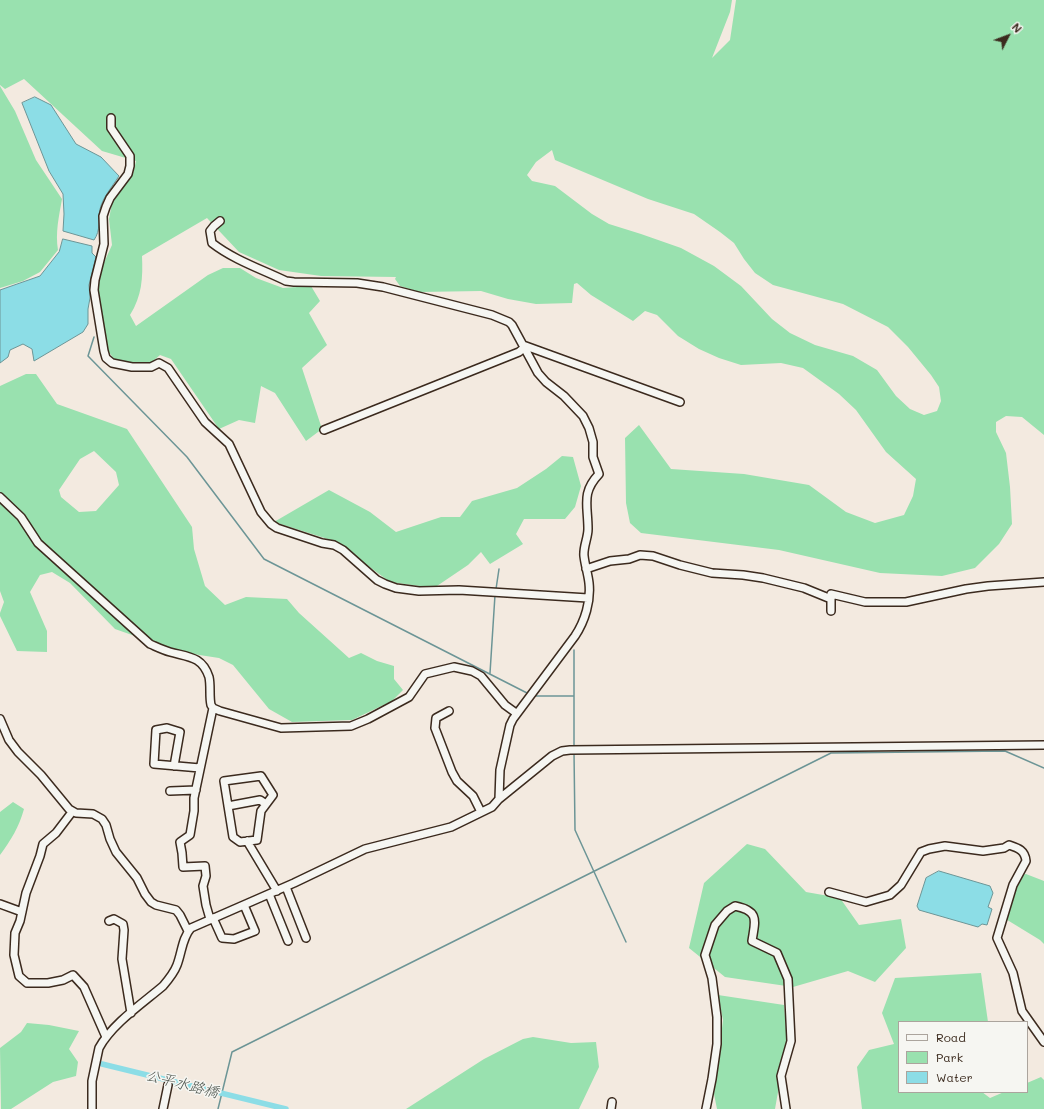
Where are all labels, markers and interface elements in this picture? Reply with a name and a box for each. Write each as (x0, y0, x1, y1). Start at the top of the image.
north arrow (988, 16, 1028, 56)
text: N (1009, 20, 1026, 36)
legend (898, 1021, 1028, 1093)
text: Road (936, 1029, 966, 1045)
text: Park (936, 1049, 963, 1065)
water label: 公平水路橋 (143, 1066, 221, 1102)
text: Water (936, 1069, 973, 1085)

